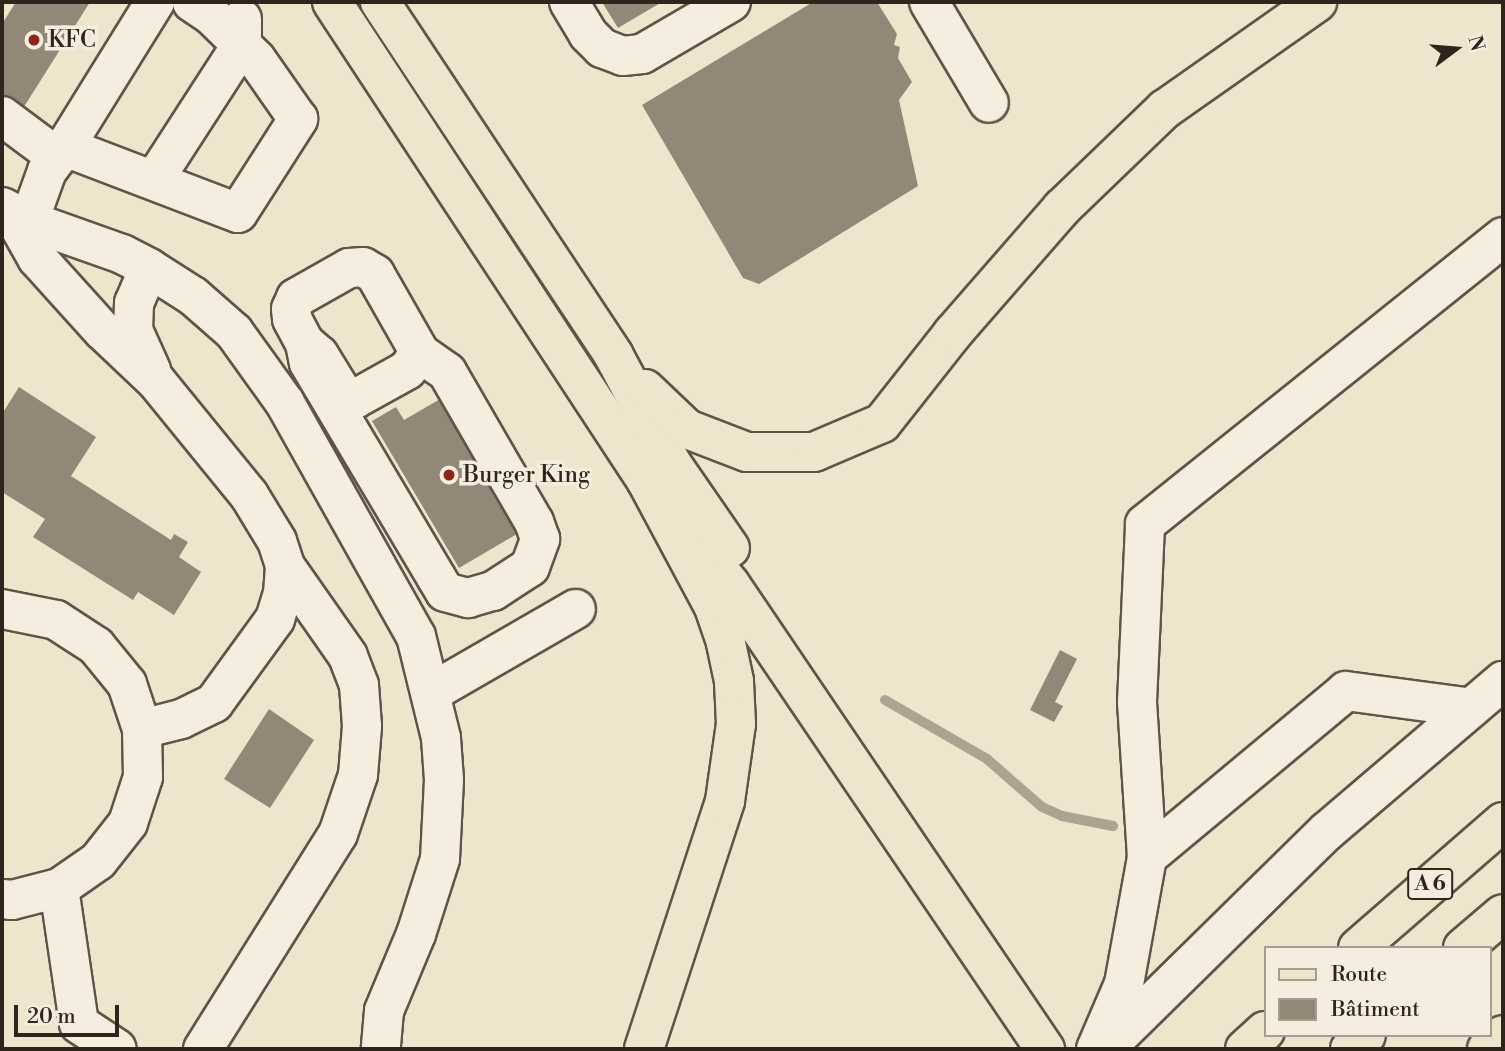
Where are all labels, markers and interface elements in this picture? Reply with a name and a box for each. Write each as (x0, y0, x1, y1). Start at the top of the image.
north arrow (1421, 14, 1491, 84)
place label: KFC (48, 26, 96, 54)
marker: KFC (26, 32, 42, 48)
text: N (1463, 33, 1490, 54)
place label: Burger King (463, 461, 590, 489)
marker: Burger King (441, 467, 457, 483)
road number: A 6 (1406, 866, 1454, 902)
legend (1264, 946, 1491, 1037)
text: Route (1331, 962, 1387, 988)
scale bar (18, 992, 122, 1036)
text: Bâtiment (1331, 997, 1420, 1023)
text: 20 m (27, 1004, 76, 1030)

